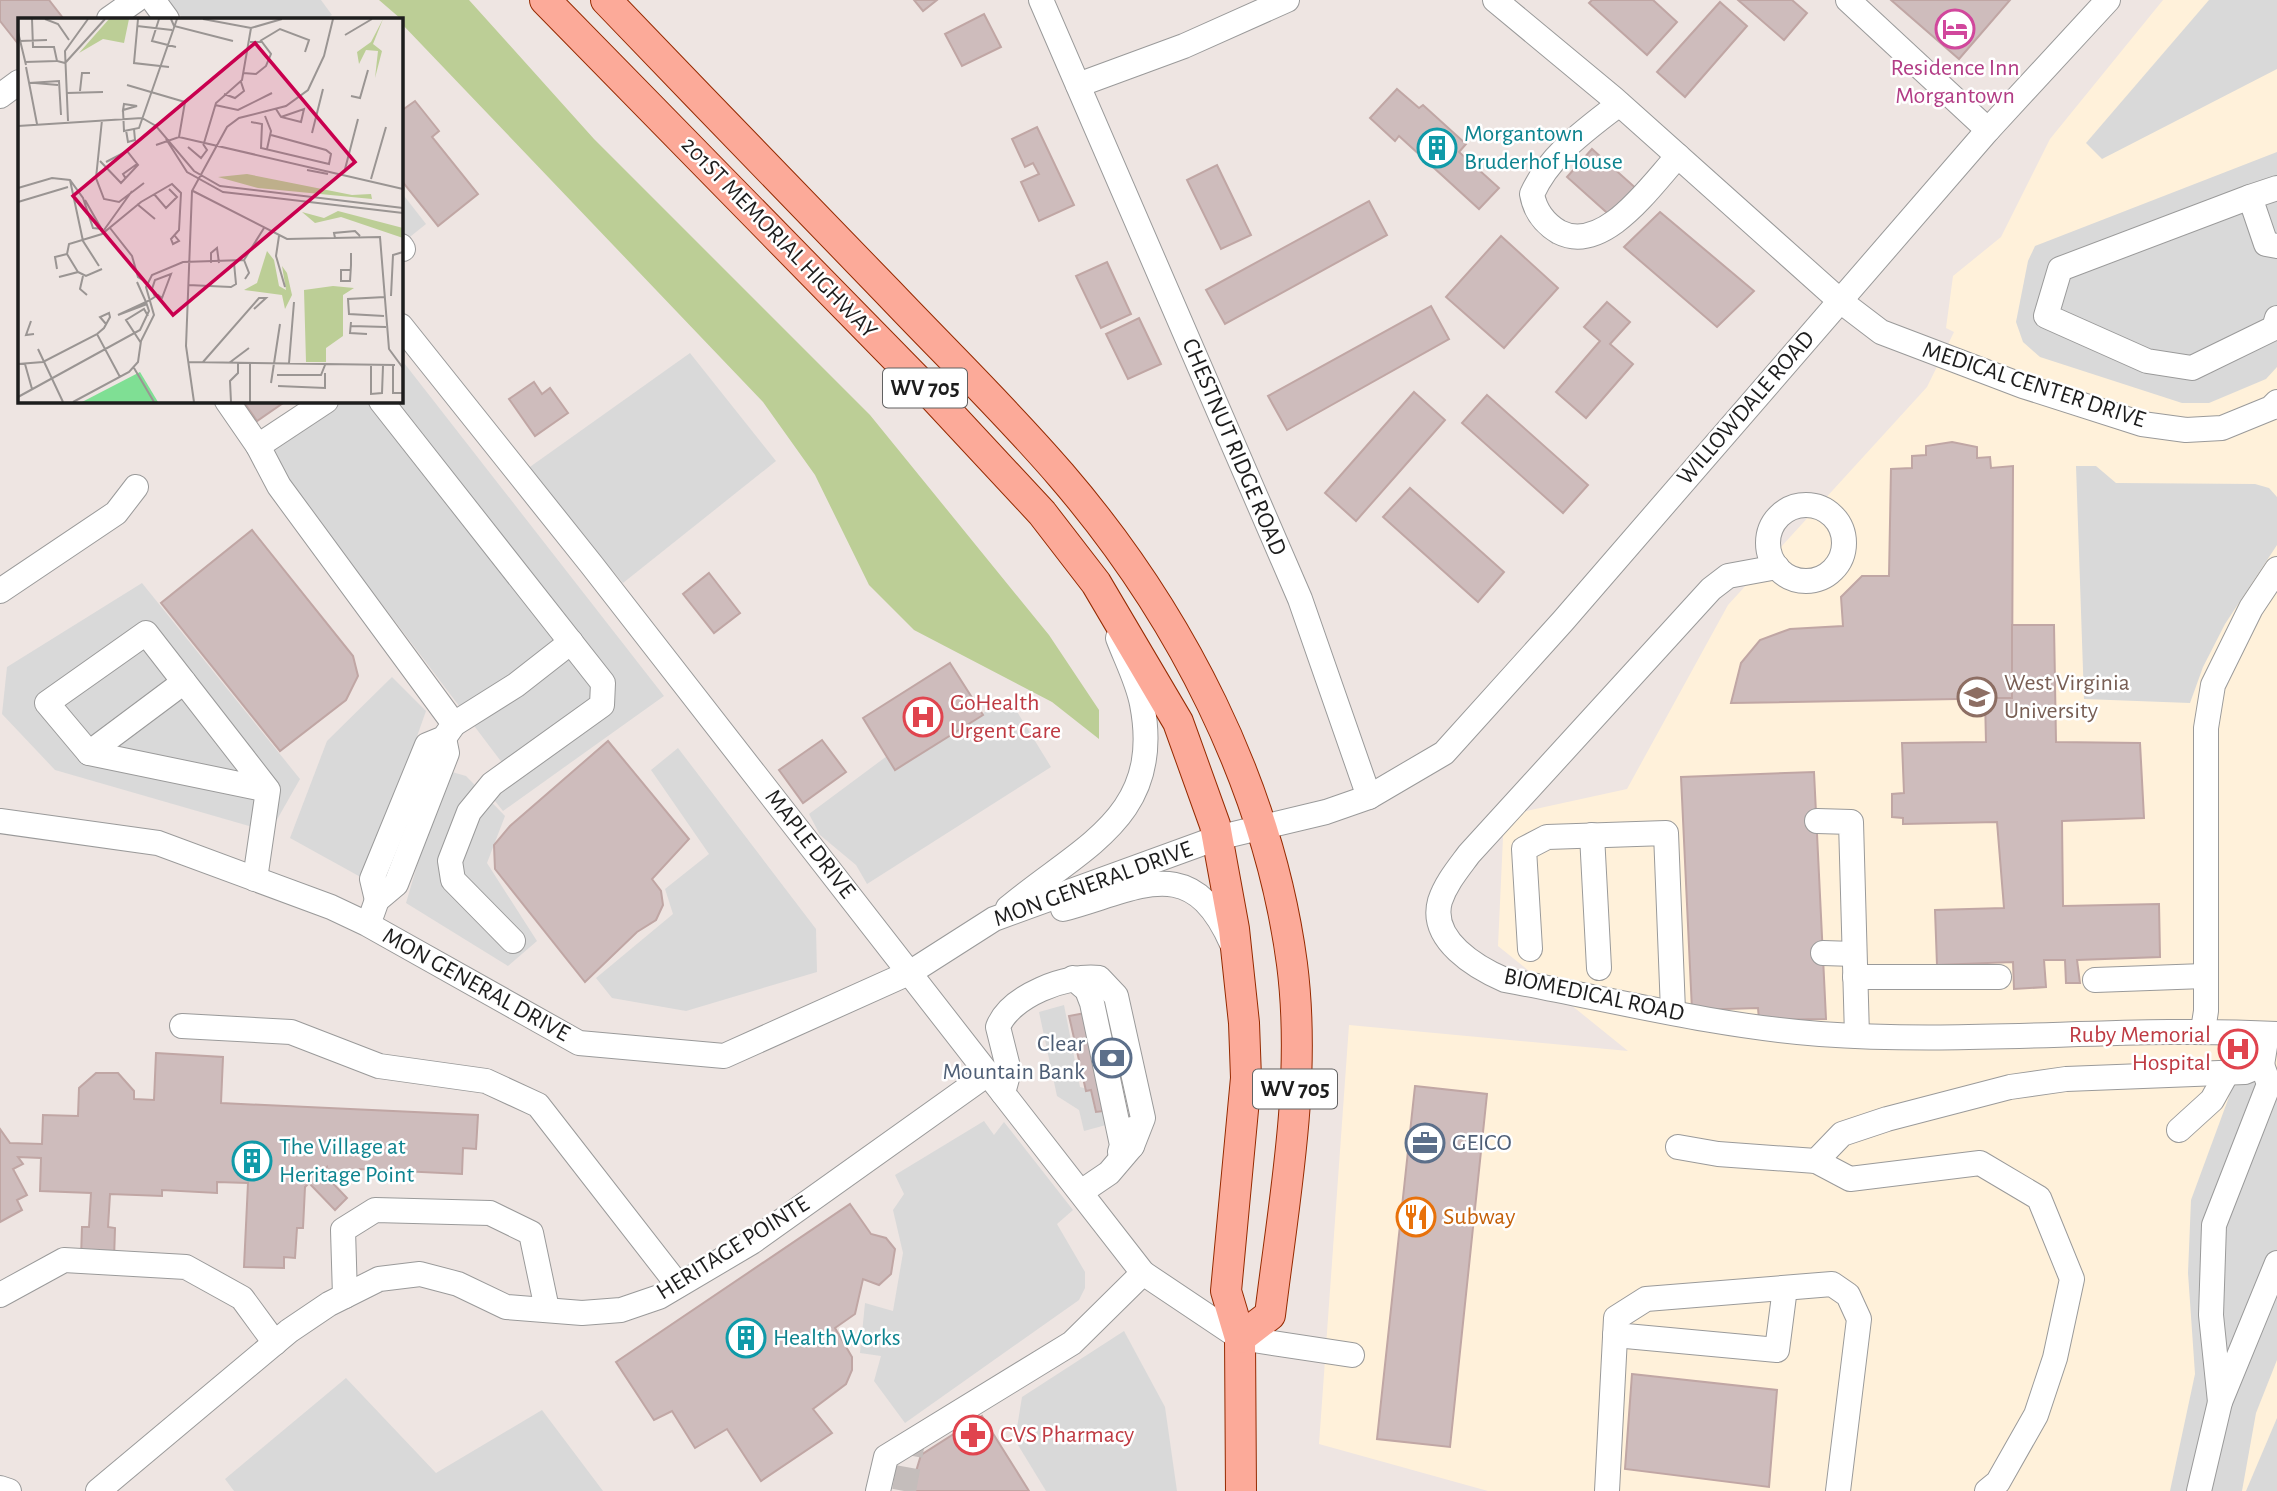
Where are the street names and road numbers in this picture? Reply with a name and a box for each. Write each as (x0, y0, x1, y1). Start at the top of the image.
street label: 201ST MEMORIAL HIGHWAY (677, 133, 882, 344)
street label: WILLOWDALE ROAD (1673, 326, 1819, 490)
street label: CHESTNUT RIDGE ROAD (1177, 335, 1291, 559)
street label: MEDICAL CENTER DRIVE (1919, 338, 2149, 433)
road number: WV 705 (883, 368, 967, 408)
street label: MAPLE DRIVE (760, 785, 860, 903)
street label: MON GENERAL DRIVE (990, 837, 1196, 931)
street label: MON GENERAL DRIVE (379, 924, 574, 1046)
street label: BIOMEDICAL ROAD (1502, 964, 1686, 1026)
road number: WV 705 (1253, 1070, 1337, 1108)
street label: HERITAGE POINTE (653, 1191, 814, 1305)

